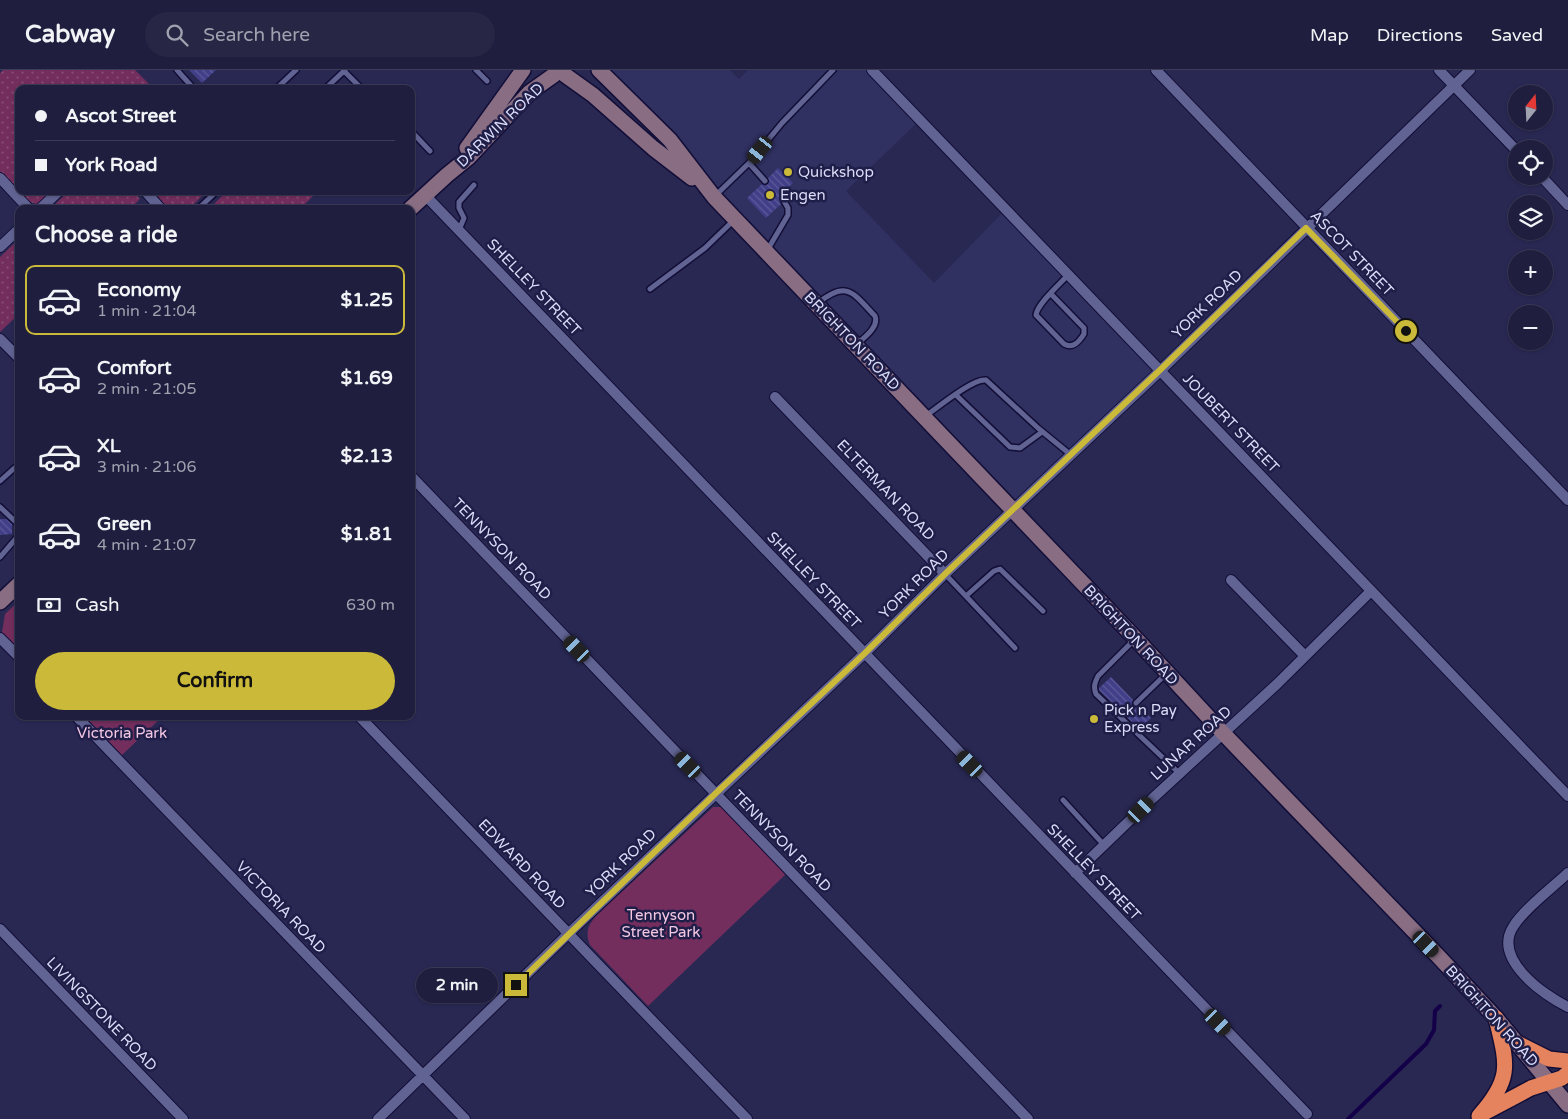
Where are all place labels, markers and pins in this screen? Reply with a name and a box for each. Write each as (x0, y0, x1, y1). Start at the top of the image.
place label: Quickshop (798, 163, 874, 181)
marker: Quickshop (782, 166, 794, 178)
place label: Engen (780, 186, 826, 204)
marker: Engen (764, 189, 776, 201)
place label: Pick n Pay Express (1104, 701, 1177, 736)
marker: Pick n Pay Express (1088, 713, 1100, 725)

